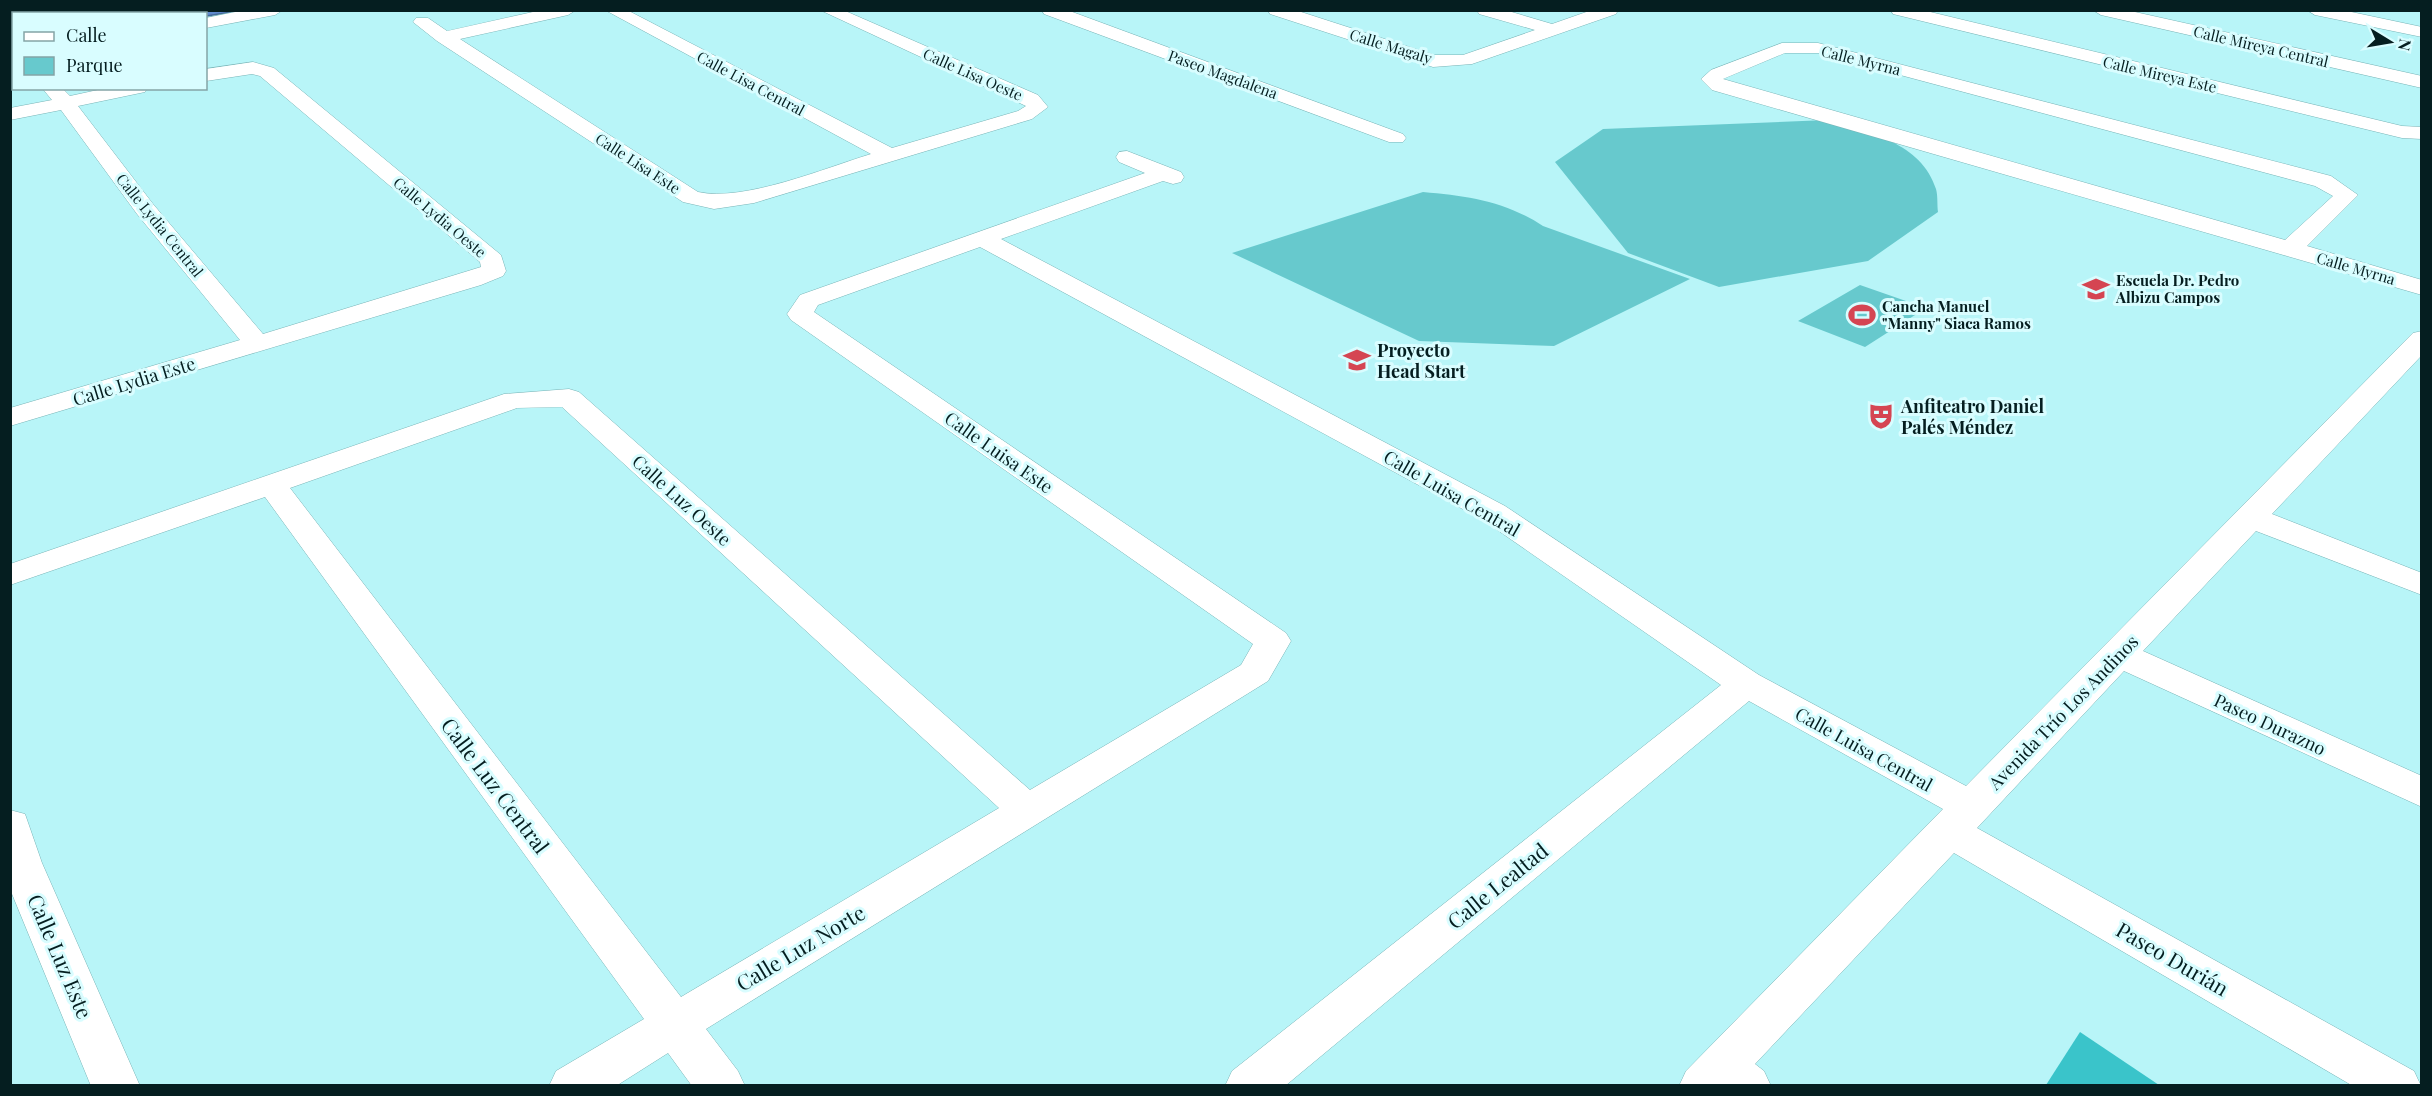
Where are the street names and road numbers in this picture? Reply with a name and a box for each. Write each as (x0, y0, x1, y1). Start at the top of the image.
street label: Calle Mireya Central (2192, 21, 2330, 71)
street label: Calle Magaly (1347, 24, 1435, 68)
street label: Calle Myrna (1819, 40, 1903, 80)
street label: Calle Lisa Oeste (920, 43, 1026, 105)
street label: Paseo Magdalena (1166, 45, 1281, 103)
street label: Calle Lisa Central (694, 46, 808, 120)
street label: Calle Mireya Este (2101, 51, 2219, 97)
street label: Calle Lisa Este (592, 128, 684, 198)
street label: Calle Lydia Central (112, 169, 208, 281)
street label: Calle Lydia Oeste (389, 172, 491, 262)
street label: Calle Myrna (2314, 247, 2398, 289)
street label: Calle Lydia Este (70, 351, 198, 411)
street label: Calle Luisa Este (940, 406, 1058, 498)
street label: Calle Luisa Central (1380, 444, 1524, 542)
street label: Calle Luz Oeste (627, 449, 737, 551)
street label: Avenida Trío Los Andinos (1982, 630, 2143, 795)
street label: Paseo Durazno (2210, 688, 2330, 760)
street label: Calle Luisa Central (1791, 701, 1937, 797)
street label: Calle Luz Central (436, 711, 556, 859)
street label: Calle Lealtad (1441, 836, 1553, 934)
street label: Calle Luz Este (22, 890, 100, 1022)
street label: Calle Luz Norte (730, 897, 870, 997)
street label: Paseo Durián (2112, 915, 2235, 1002)

